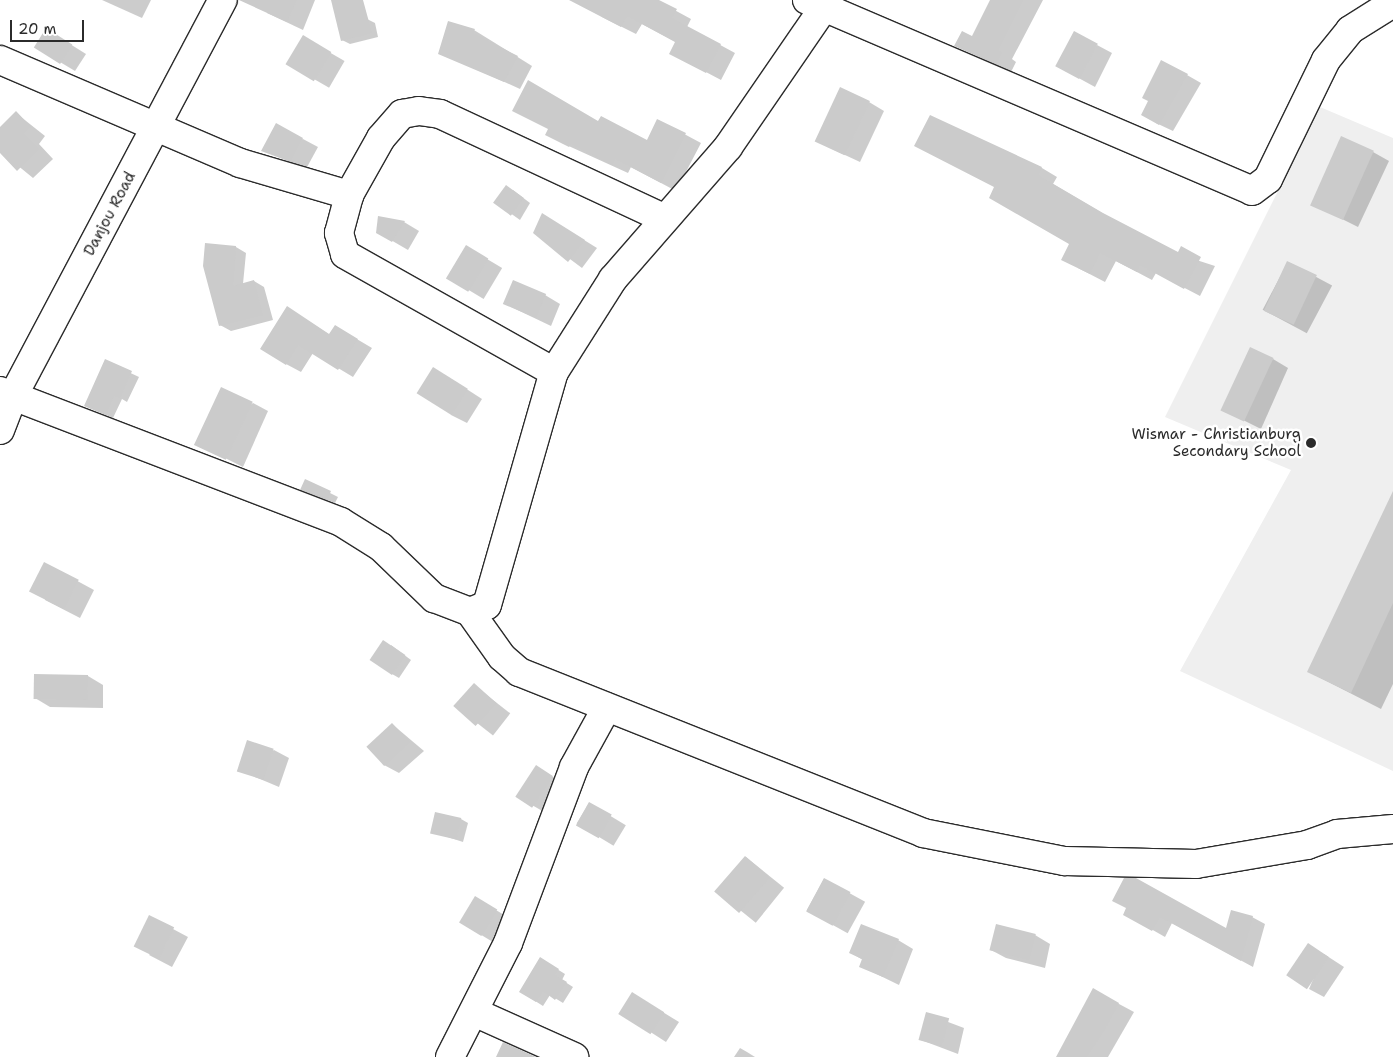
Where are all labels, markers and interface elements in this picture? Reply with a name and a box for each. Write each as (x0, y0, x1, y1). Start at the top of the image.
scale bar (12, 10, 86, 42)
text: 20 m (18, 19, 57, 39)
street label: Danjou Road (80, 169, 140, 259)
place label: Wismar - Christianburg Secondary School (1131, 425, 1301, 460)
marker: Wismar - Christianburg Secondary School (1305, 437, 1317, 449)

